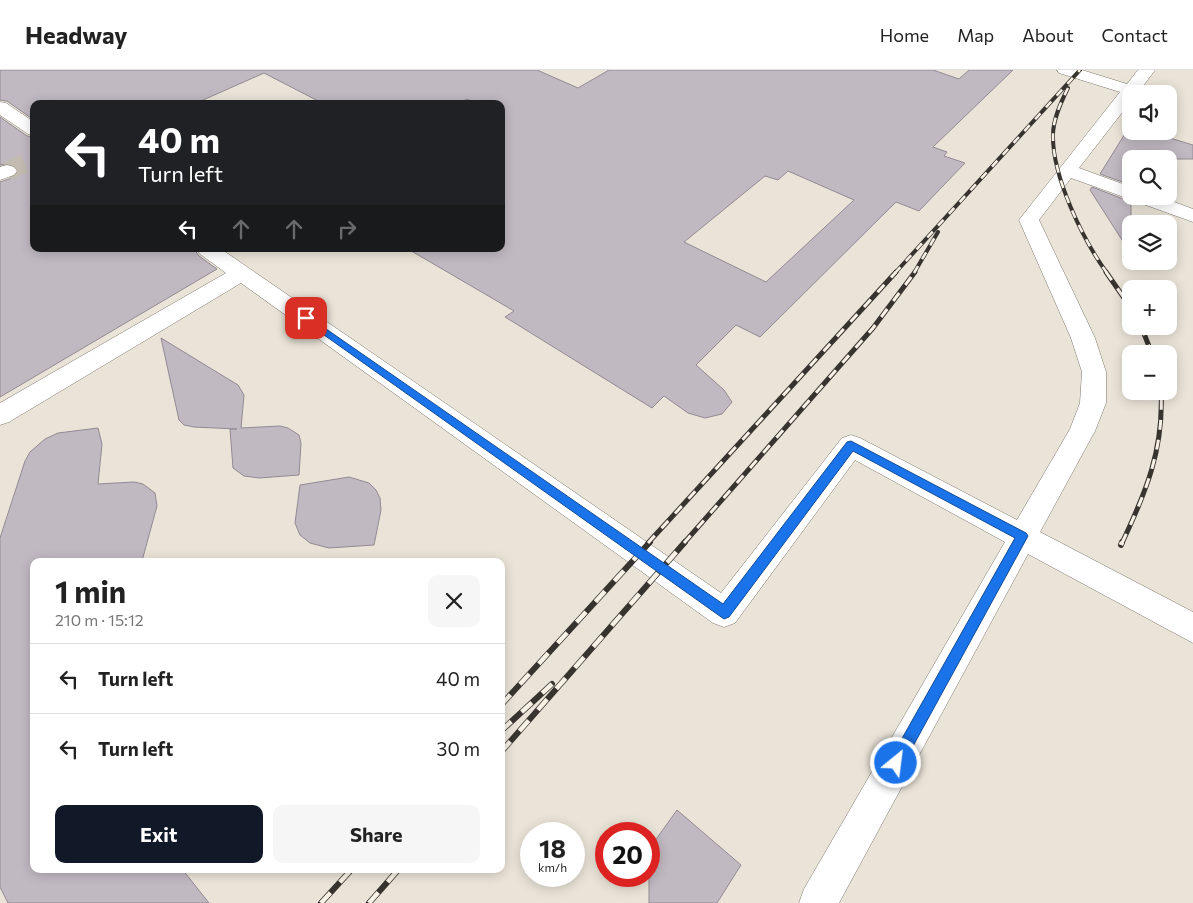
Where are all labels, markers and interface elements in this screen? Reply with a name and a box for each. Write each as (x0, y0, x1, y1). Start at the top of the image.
text: Headway (25, 20, 128, 49)
text: Home (880, 24, 929, 46)
text: Map (957, 24, 994, 46)
text: About (1022, 24, 1074, 46)
text: Contact (1102, 24, 1168, 46)
map controls (1122, 85, 1177, 400)
button: sound (1122, 85, 1177, 140)
text: 40 m (138, 117, 220, 160)
icon: left (55, 120, 120, 185)
button: search (1122, 150, 1177, 205)
text: Turn left (138, 160, 223, 187)
icon: left (174, 215, 202, 243)
icon: ahead (227, 215, 255, 243)
icon: ahead (280, 215, 308, 243)
icon: right (333, 215, 361, 243)
button: layers (1122, 215, 1177, 270)
button: + (1122, 280, 1177, 335)
pin (285, 297, 327, 339)
icon: arrive (292, 304, 320, 332)
button: − (1122, 345, 1177, 400)
text: 1 min (55, 572, 126, 609)
button: close (428, 575, 480, 627)
text: 210 m · 15:12 (55, 610, 144, 629)
icon: left (55, 665, 83, 693)
text: Turn left (98, 667, 173, 690)
text: 40 m (436, 667, 480, 690)
icon: left (55, 735, 83, 763)
position arrow (869, 736, 921, 788)
text: Turn left (98, 737, 173, 760)
text: 30 m (437, 737, 480, 760)
button: Exit (55, 805, 263, 863)
button: Share (273, 805, 480, 863)
speed limit sign: 20 (595, 822, 660, 887)
text: 18 (539, 833, 566, 863)
text: km/h (538, 860, 567, 874)

